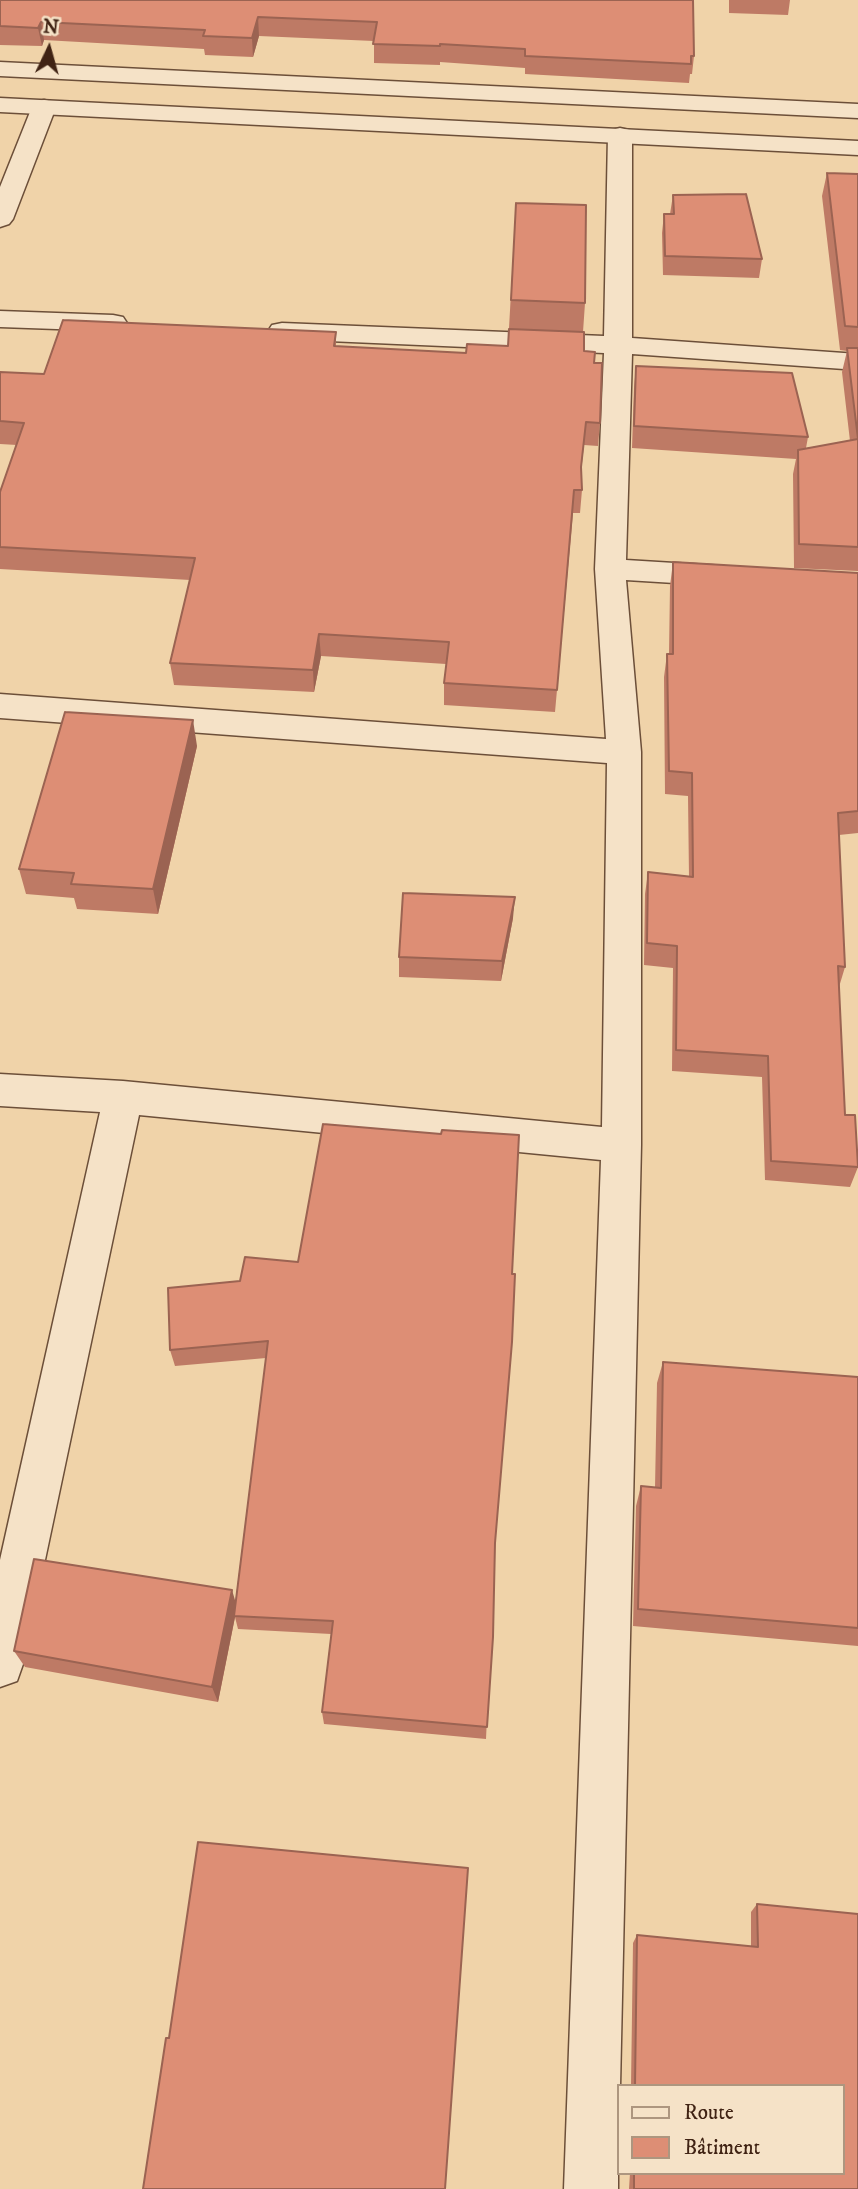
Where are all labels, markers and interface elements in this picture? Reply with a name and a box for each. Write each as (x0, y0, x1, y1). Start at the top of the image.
north arrow (14, 14, 84, 84)
text: N (42, 15, 60, 40)
legend (616, 2084, 844, 2175)
text: Route (684, 2100, 734, 2126)
text: Bâtiment (684, 2135, 760, 2161)

